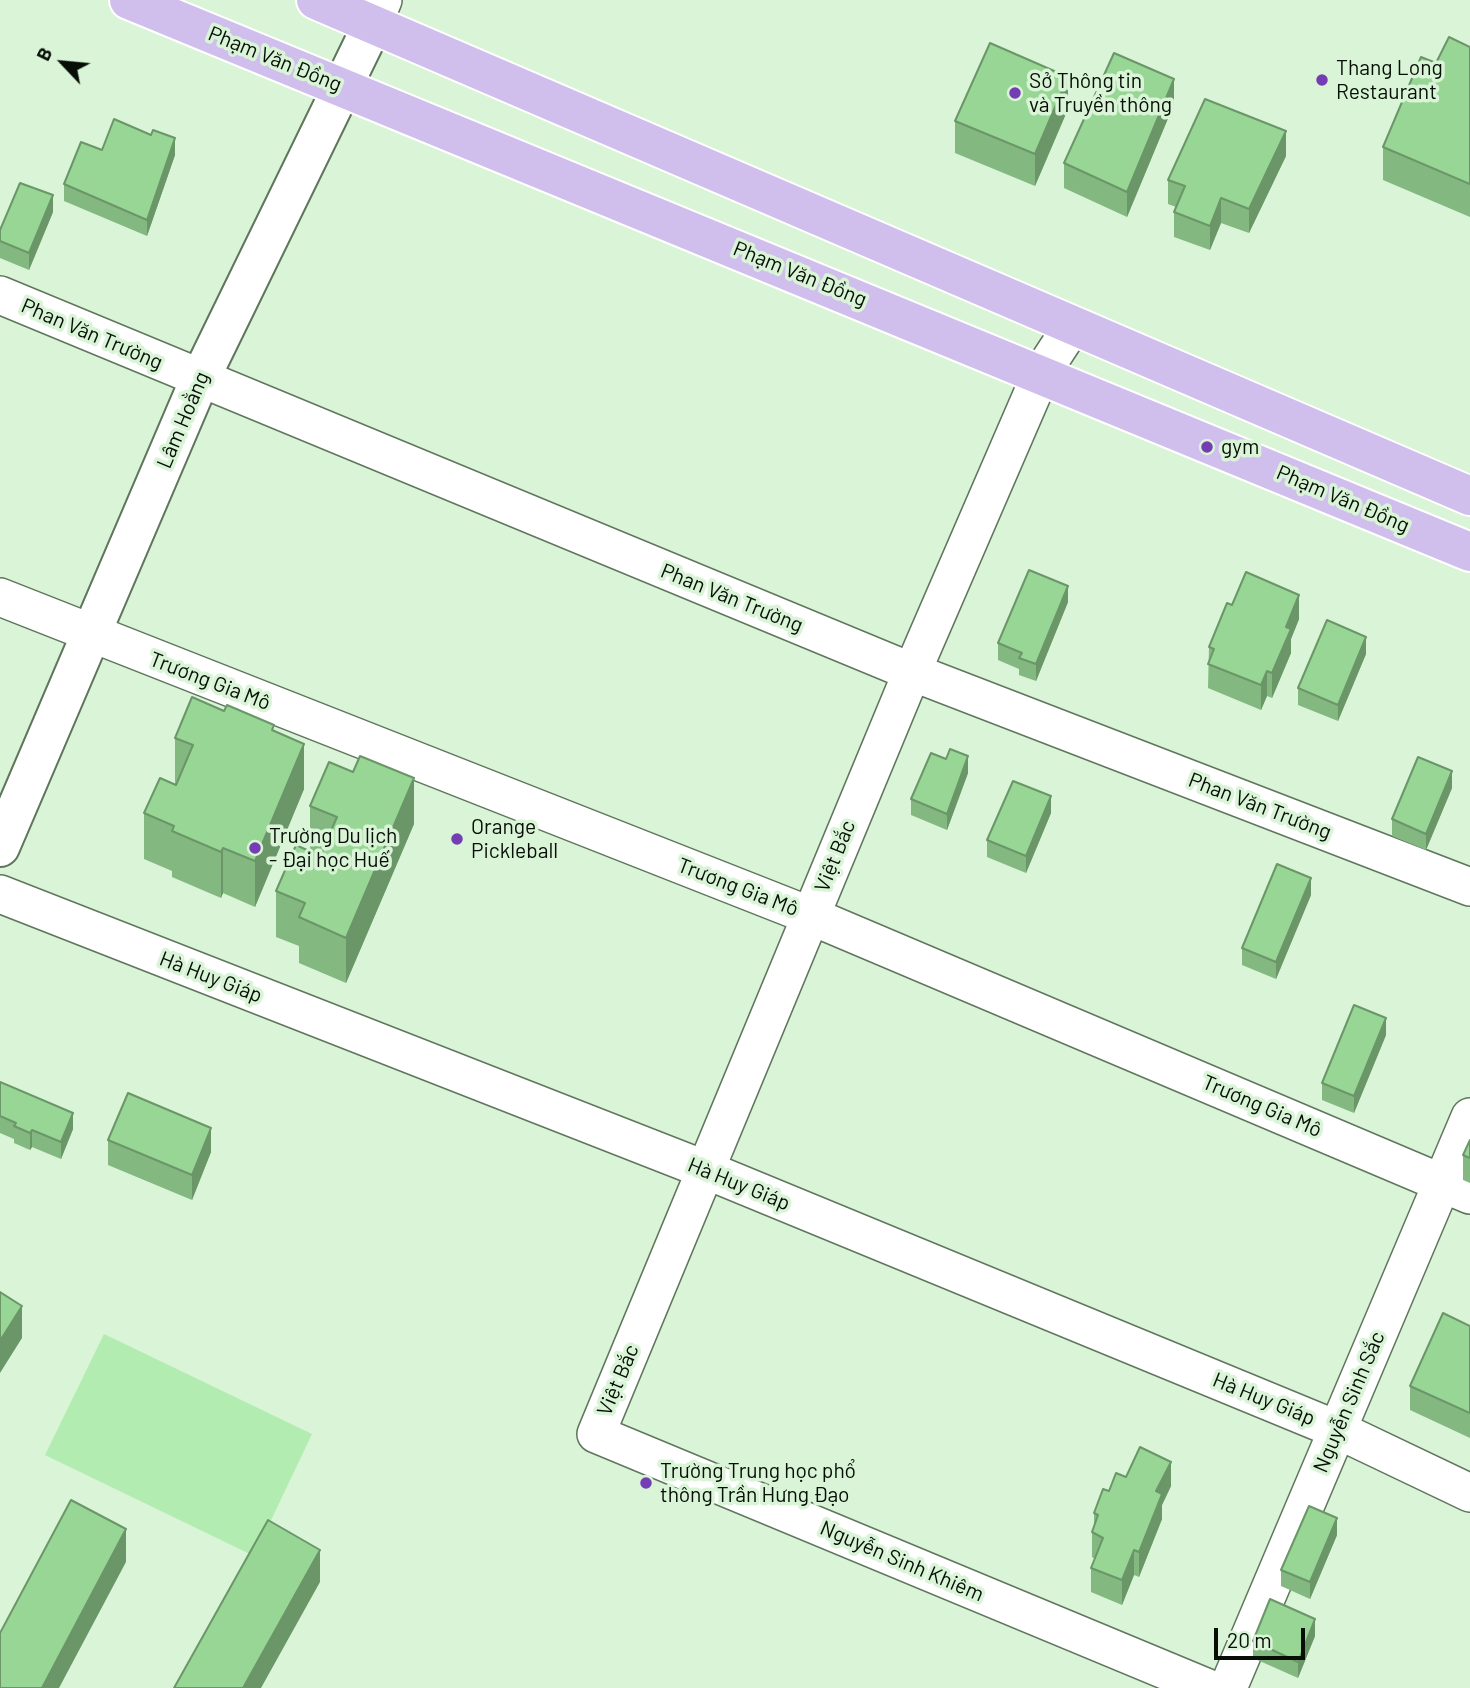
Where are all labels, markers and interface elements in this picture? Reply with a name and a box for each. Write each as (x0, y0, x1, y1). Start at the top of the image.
street label: Phạm Văn Đồng (205, 21, 345, 97)
north arrow (28, 28, 98, 98)
text: B (31, 43, 57, 64)
place label: Thang Long Restaurant (1336, 55, 1443, 105)
place label: Sở Thông tin và Truyền thông (1029, 68, 1172, 118)
marker: Thang Long Restaurant (1314, 72, 1330, 88)
marker: Sở Thông tin và Truyền thông (1007, 85, 1023, 101)
street label: Phạm Văn Đồng (730, 236, 870, 312)
street label: Phan Văn Trường (17, 293, 167, 375)
street label: Lâm Hoằng (151, 368, 215, 472)
place label: gym (1221, 434, 1259, 460)
marker: gym (1199, 439, 1215, 455)
street label: Phạm Văn Đồng (1273, 460, 1413, 538)
street label: Phan Văn Trường (657, 558, 807, 638)
street label: Trương Gia Mô (146, 646, 274, 716)
street label: Phan Văn Trường (1185, 767, 1335, 845)
place label: Orange Pickleball (471, 814, 558, 864)
street label: Việt Bắc (809, 816, 861, 896)
place label: Trường Du lịch - Đại học Huế (269, 823, 397, 873)
marker: Orange Pickleball (449, 831, 465, 847)
marker: Trường Du lịch - Đại học Huế (247, 840, 263, 856)
street label: Trương Gia Mô (674, 852, 802, 922)
street label: Hà Huy Giáp (156, 946, 266, 1008)
street label: Trương Gia Mô (1199, 1070, 1325, 1142)
street label: Hà Huy Giáp (684, 1152, 794, 1216)
street label: Nguyễn Sinh Sắc (1308, 1328, 1390, 1476)
street label: Việt Bắc (592, 1340, 644, 1420)
street label: Hà Huy Giáp (1209, 1367, 1319, 1431)
place label: Trường Trung học phổ thông Trần Hưng Đạo (660, 1458, 856, 1508)
marker: Trường Trung học phổ thông Trần Hưng Đạo (638, 1475, 654, 1491)
street label: Nguyễn Sinh Khiêm (816, 1515, 988, 1607)
scale bar (1218, 1614, 1309, 1658)
text: 20 m (1227, 1627, 1272, 1652)

